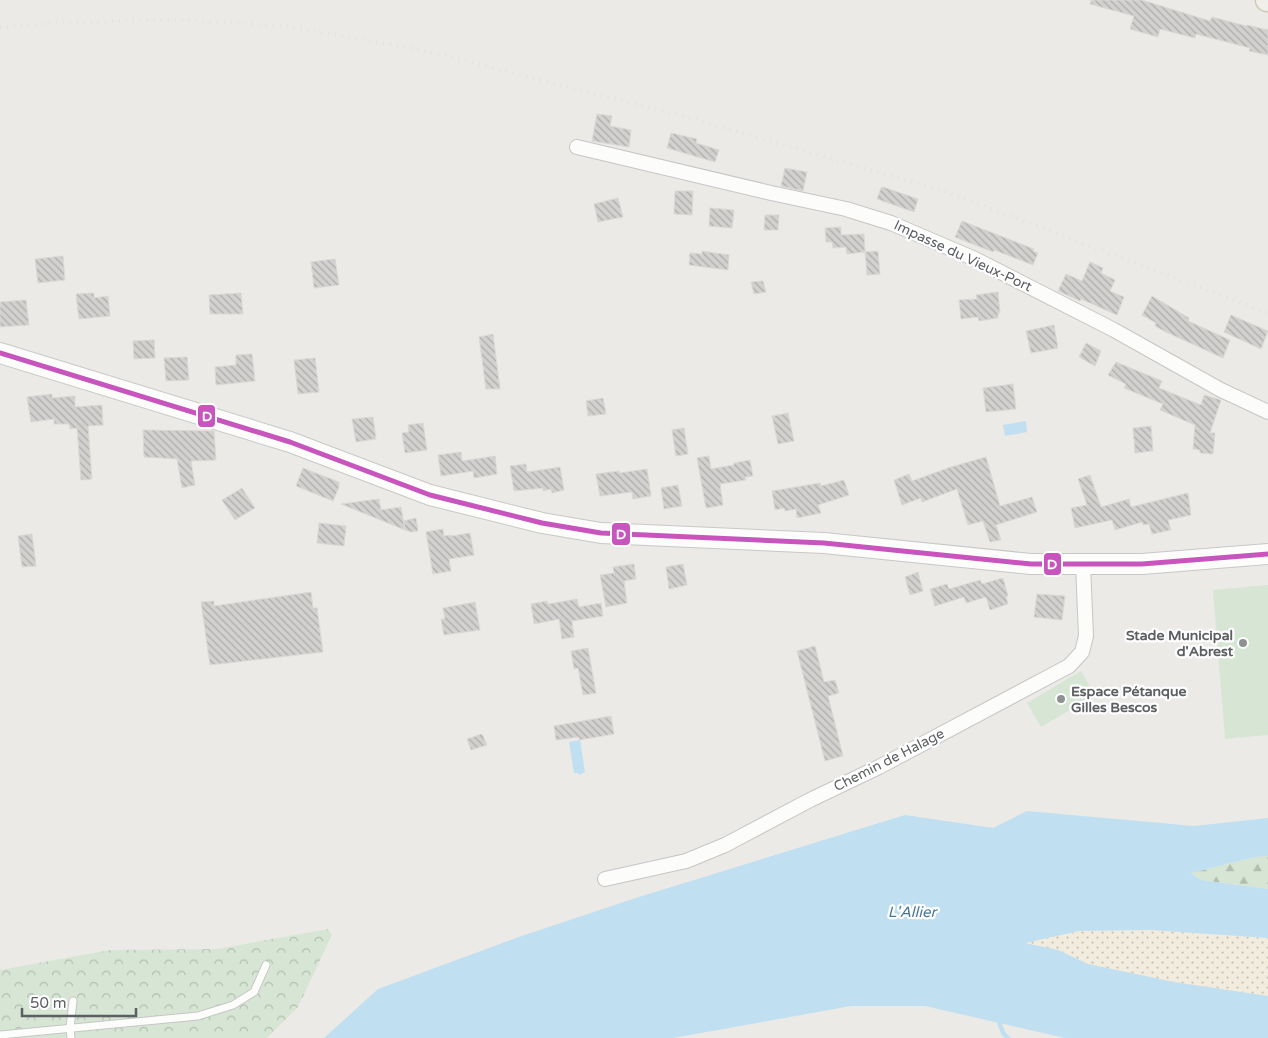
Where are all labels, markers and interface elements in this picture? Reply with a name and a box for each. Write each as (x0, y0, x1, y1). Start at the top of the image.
street label: Impasse du Vieux-Port (891, 217, 1035, 296)
line badge: D (197, 404, 216, 428)
text: D (202, 408, 213, 425)
line badge: D (611, 522, 631, 546)
text: D (616, 526, 627, 543)
line badge: D (1043, 552, 1062, 576)
text: D (1047, 556, 1058, 573)
place label: Stade Municipal d'Abrest (1126, 627, 1234, 660)
marker: Stade Municipal d'Abrest (1237, 637, 1249, 649)
place label: Espace Pétanque Gilles Bescos (1071, 683, 1186, 716)
marker: Espace Pétanque Gilles Bescos (1055, 693, 1067, 705)
street label: Chemin de Halage (831, 725, 947, 795)
water label: L'Allier (888, 903, 939, 921)
scale bar (22, 986, 136, 1018)
text: 50 m (30, 994, 67, 1012)

